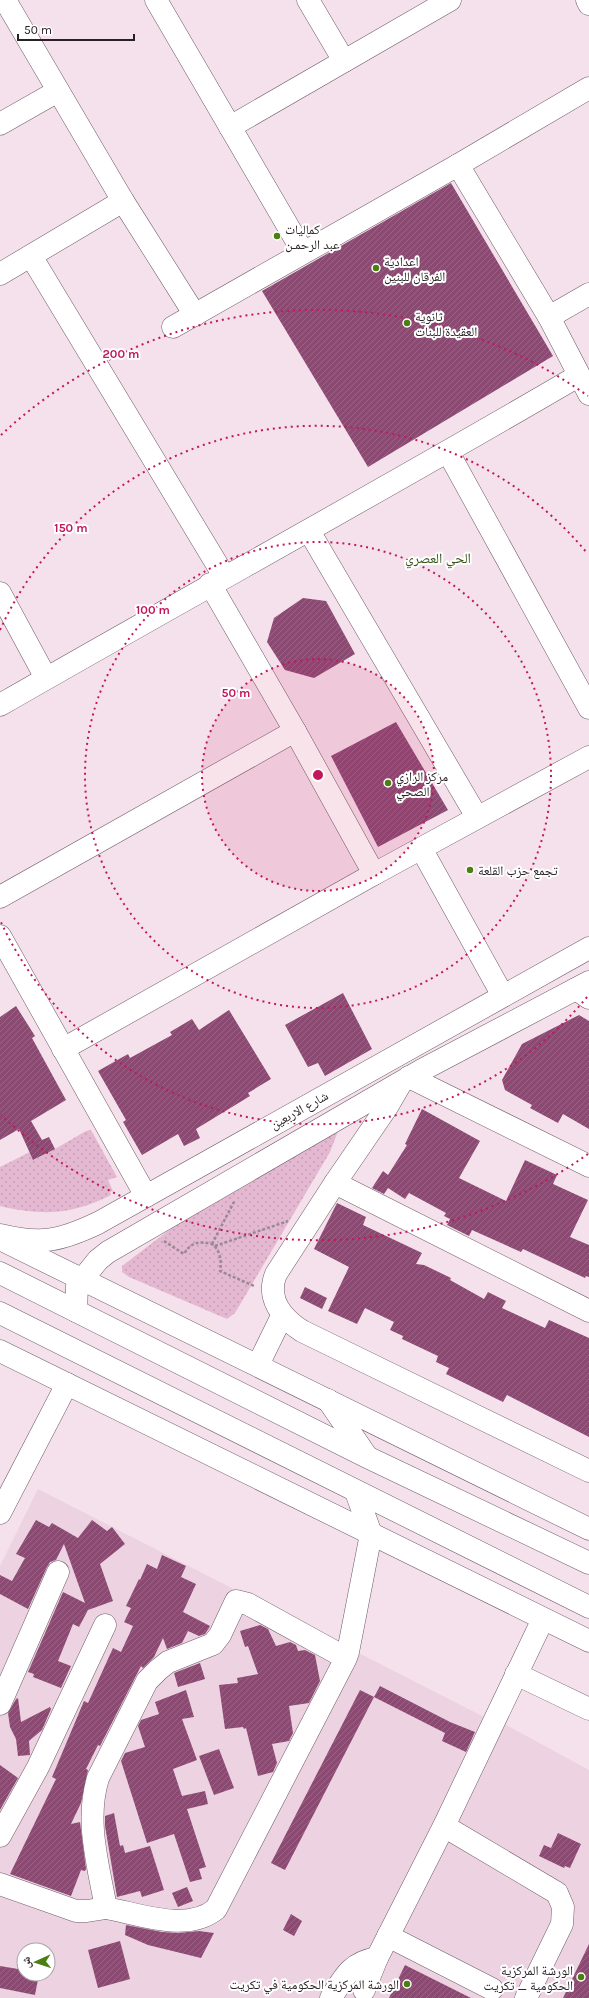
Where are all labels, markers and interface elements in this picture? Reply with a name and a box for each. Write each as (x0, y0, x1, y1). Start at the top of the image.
scale bar (18, 16, 134, 42)
text: 50 m (24, 23, 52, 37)
place label: كماليات عبد الرحمـن (285, 222, 340, 253)
marker: كماليات عبد الرحمـن (272, 231, 282, 241)
place label: اعدادية الفرقان للبنين (384, 254, 445, 285)
marker: اعدادية الفرقان للبنين (371, 263, 381, 273)
place label: ثانوية العقيدة للبنات (415, 309, 477, 339)
marker: ثانوية العقيدة للبنات (402, 318, 412, 328)
text: 200 m (103, 347, 139, 361)
text: 150 m (54, 521, 88, 535)
district label: الحي العصري (405, 550, 471, 569)
text: 100 m (136, 603, 170, 617)
text: 50 m (222, 686, 251, 700)
centre of rings (311, 768, 325, 782)
place label: مركز الرازي الصحي (396, 769, 448, 802)
marker: مركز الرازي الصحي (383, 778, 393, 788)
place label: تجمع حزب القلعة (478, 863, 558, 880)
marker: تجمع حزب القلعة (465, 865, 475, 875)
street label: شارع الاربعين (267, 1088, 332, 1134)
north arrow (16, 1942, 56, 1982)
text: ش (20, 1956, 34, 1969)
place label: الورشة المركزية الحكومية _ تكريت (484, 1963, 573, 1994)
marker: الورشة المركزية الحكومية _ تكريت (576, 1972, 586, 1982)
place label: الورشة المركزية الحكومية في تكريت (230, 1977, 399, 1995)
marker: الورشة المركزية الحكومية في تكريت (402, 1979, 412, 1989)

